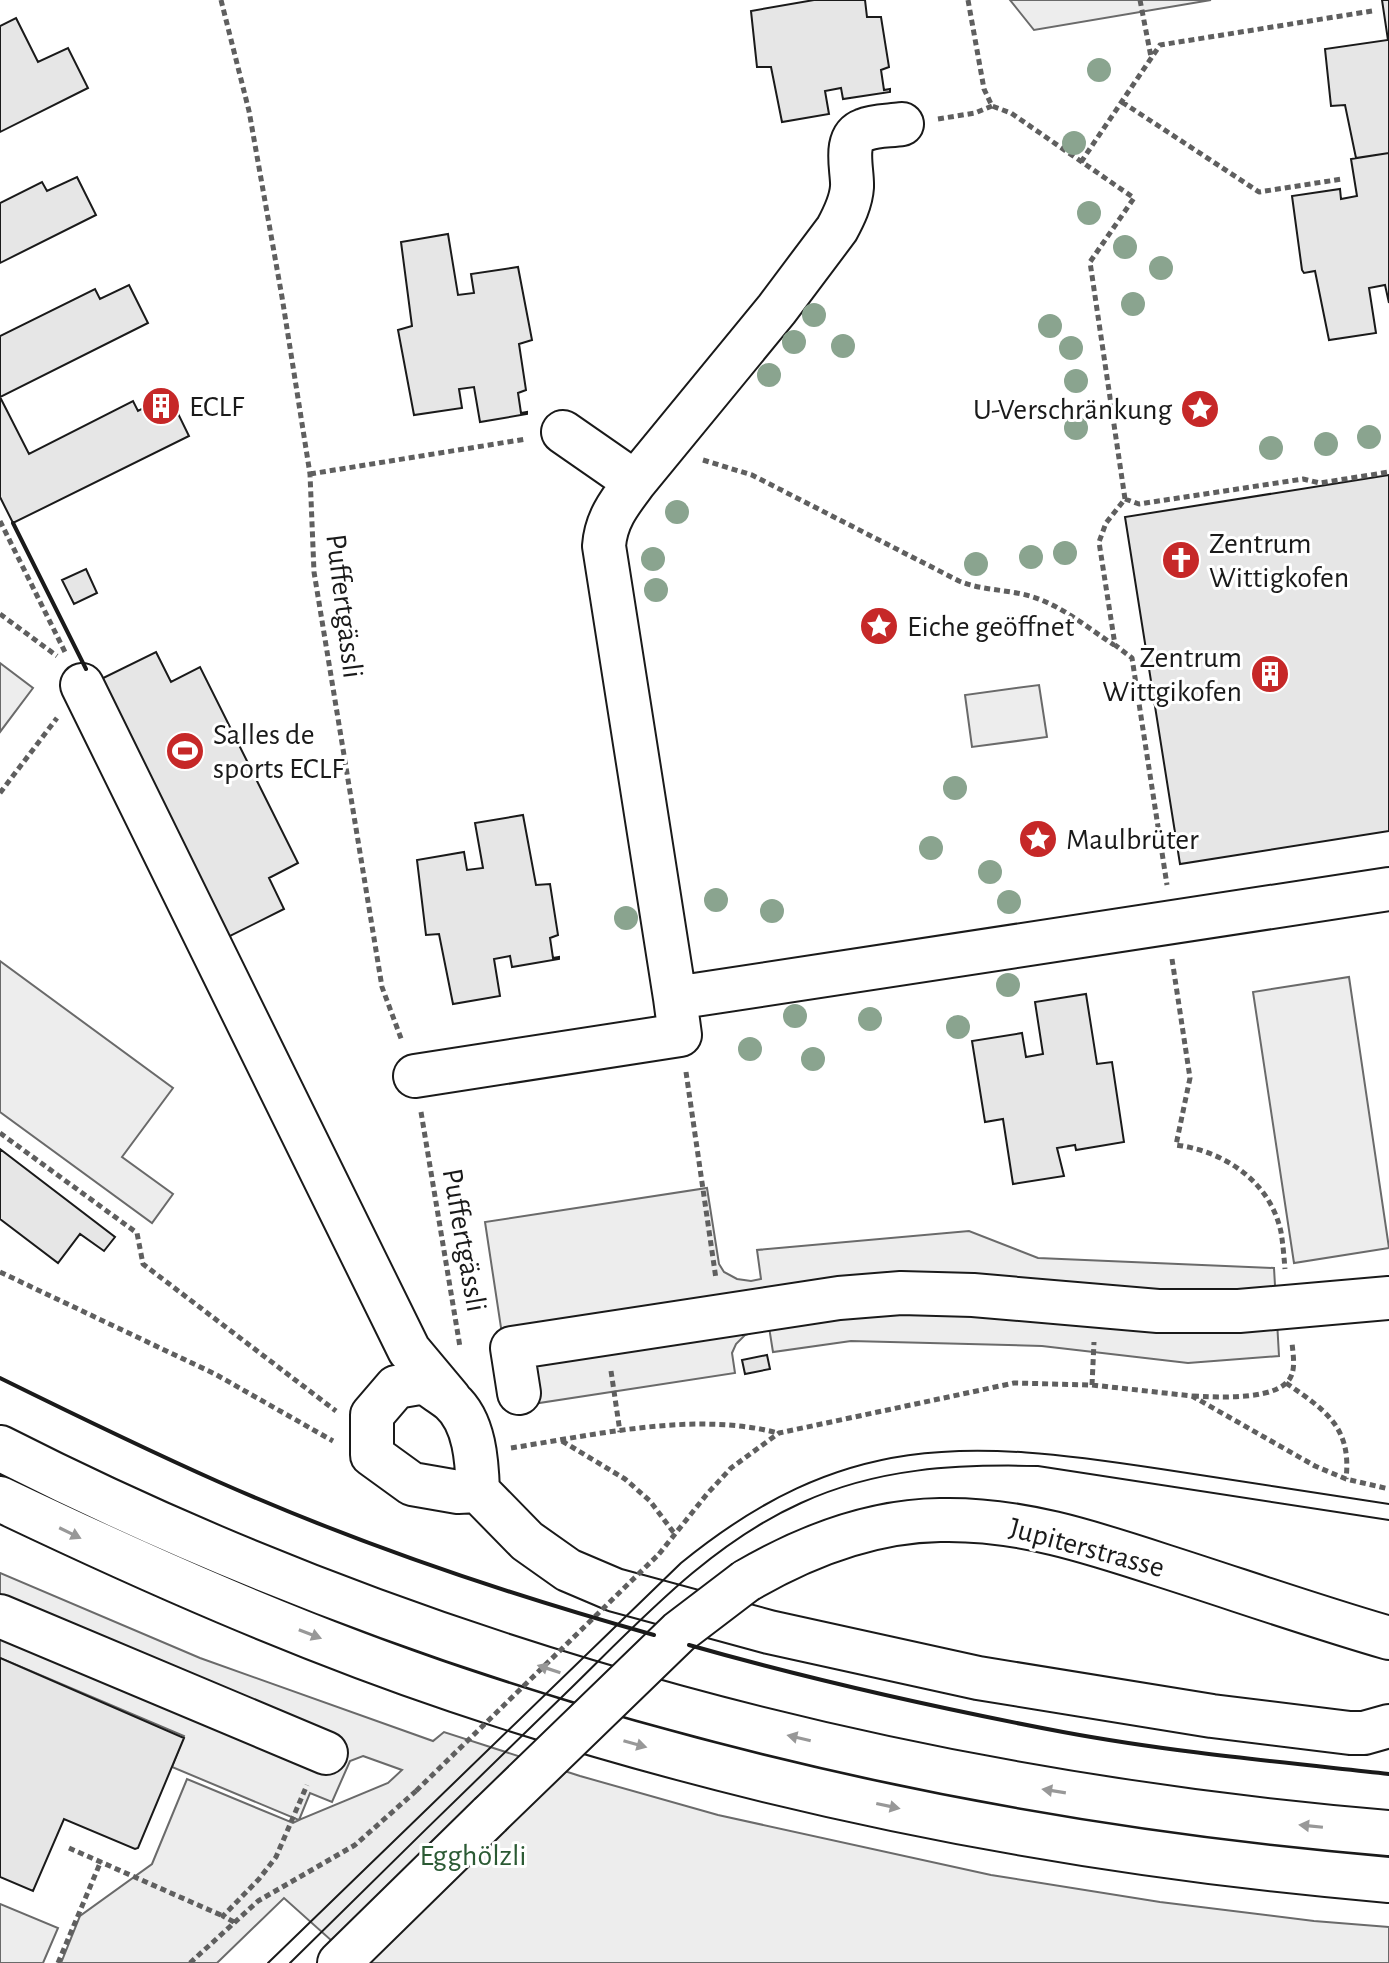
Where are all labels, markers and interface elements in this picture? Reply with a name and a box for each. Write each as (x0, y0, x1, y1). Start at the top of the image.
building icon: ECLF (140, 385, 182, 427)
place icon: U-Verschränkung (1179, 388, 1221, 430)
place label: ECLF (189, 392, 245, 422)
place label: U-Verschränkung (973, 395, 1172, 425)
place label: Zentrum Wittigkofen (1209, 529, 1349, 593)
street label: Puffertgässli (320, 532, 368, 680)
church icon: Zentrum Wittigkofen (1160, 539, 1202, 581)
place icon: Eiche geöffnet (858, 605, 900, 647)
place label: Eiche geöffnet (907, 612, 1075, 642)
place label: Zentrum Wittgikofen (1102, 643, 1242, 707)
building icon: Zentrum Wittgikofen (1249, 653, 1291, 695)
place label: Salles de sports ECLF (213, 720, 345, 784)
sports icon: Salles de sports ECLF (164, 730, 206, 772)
place icon: Maulbrüter (1017, 818, 1059, 860)
place label: Maulbrüter (1066, 825, 1199, 855)
street label: Puffertgässli (437, 1166, 491, 1314)
street label: Jupiterstrasse (1006, 1513, 1168, 1583)
one-way arrow (59, 1526, 82, 1540)
one-way arrow (298, 1628, 322, 1641)
one-way arrow (536, 1662, 560, 1675)
one-way arrow (787, 1732, 812, 1744)
one-way arrow (624, 1738, 648, 1751)
one-way arrow (1041, 1784, 1066, 1797)
one-way arrow (875, 1800, 900, 1813)
one-way arrow (1298, 1820, 1323, 1833)
park label: Egghölzli (419, 1841, 527, 1871)

